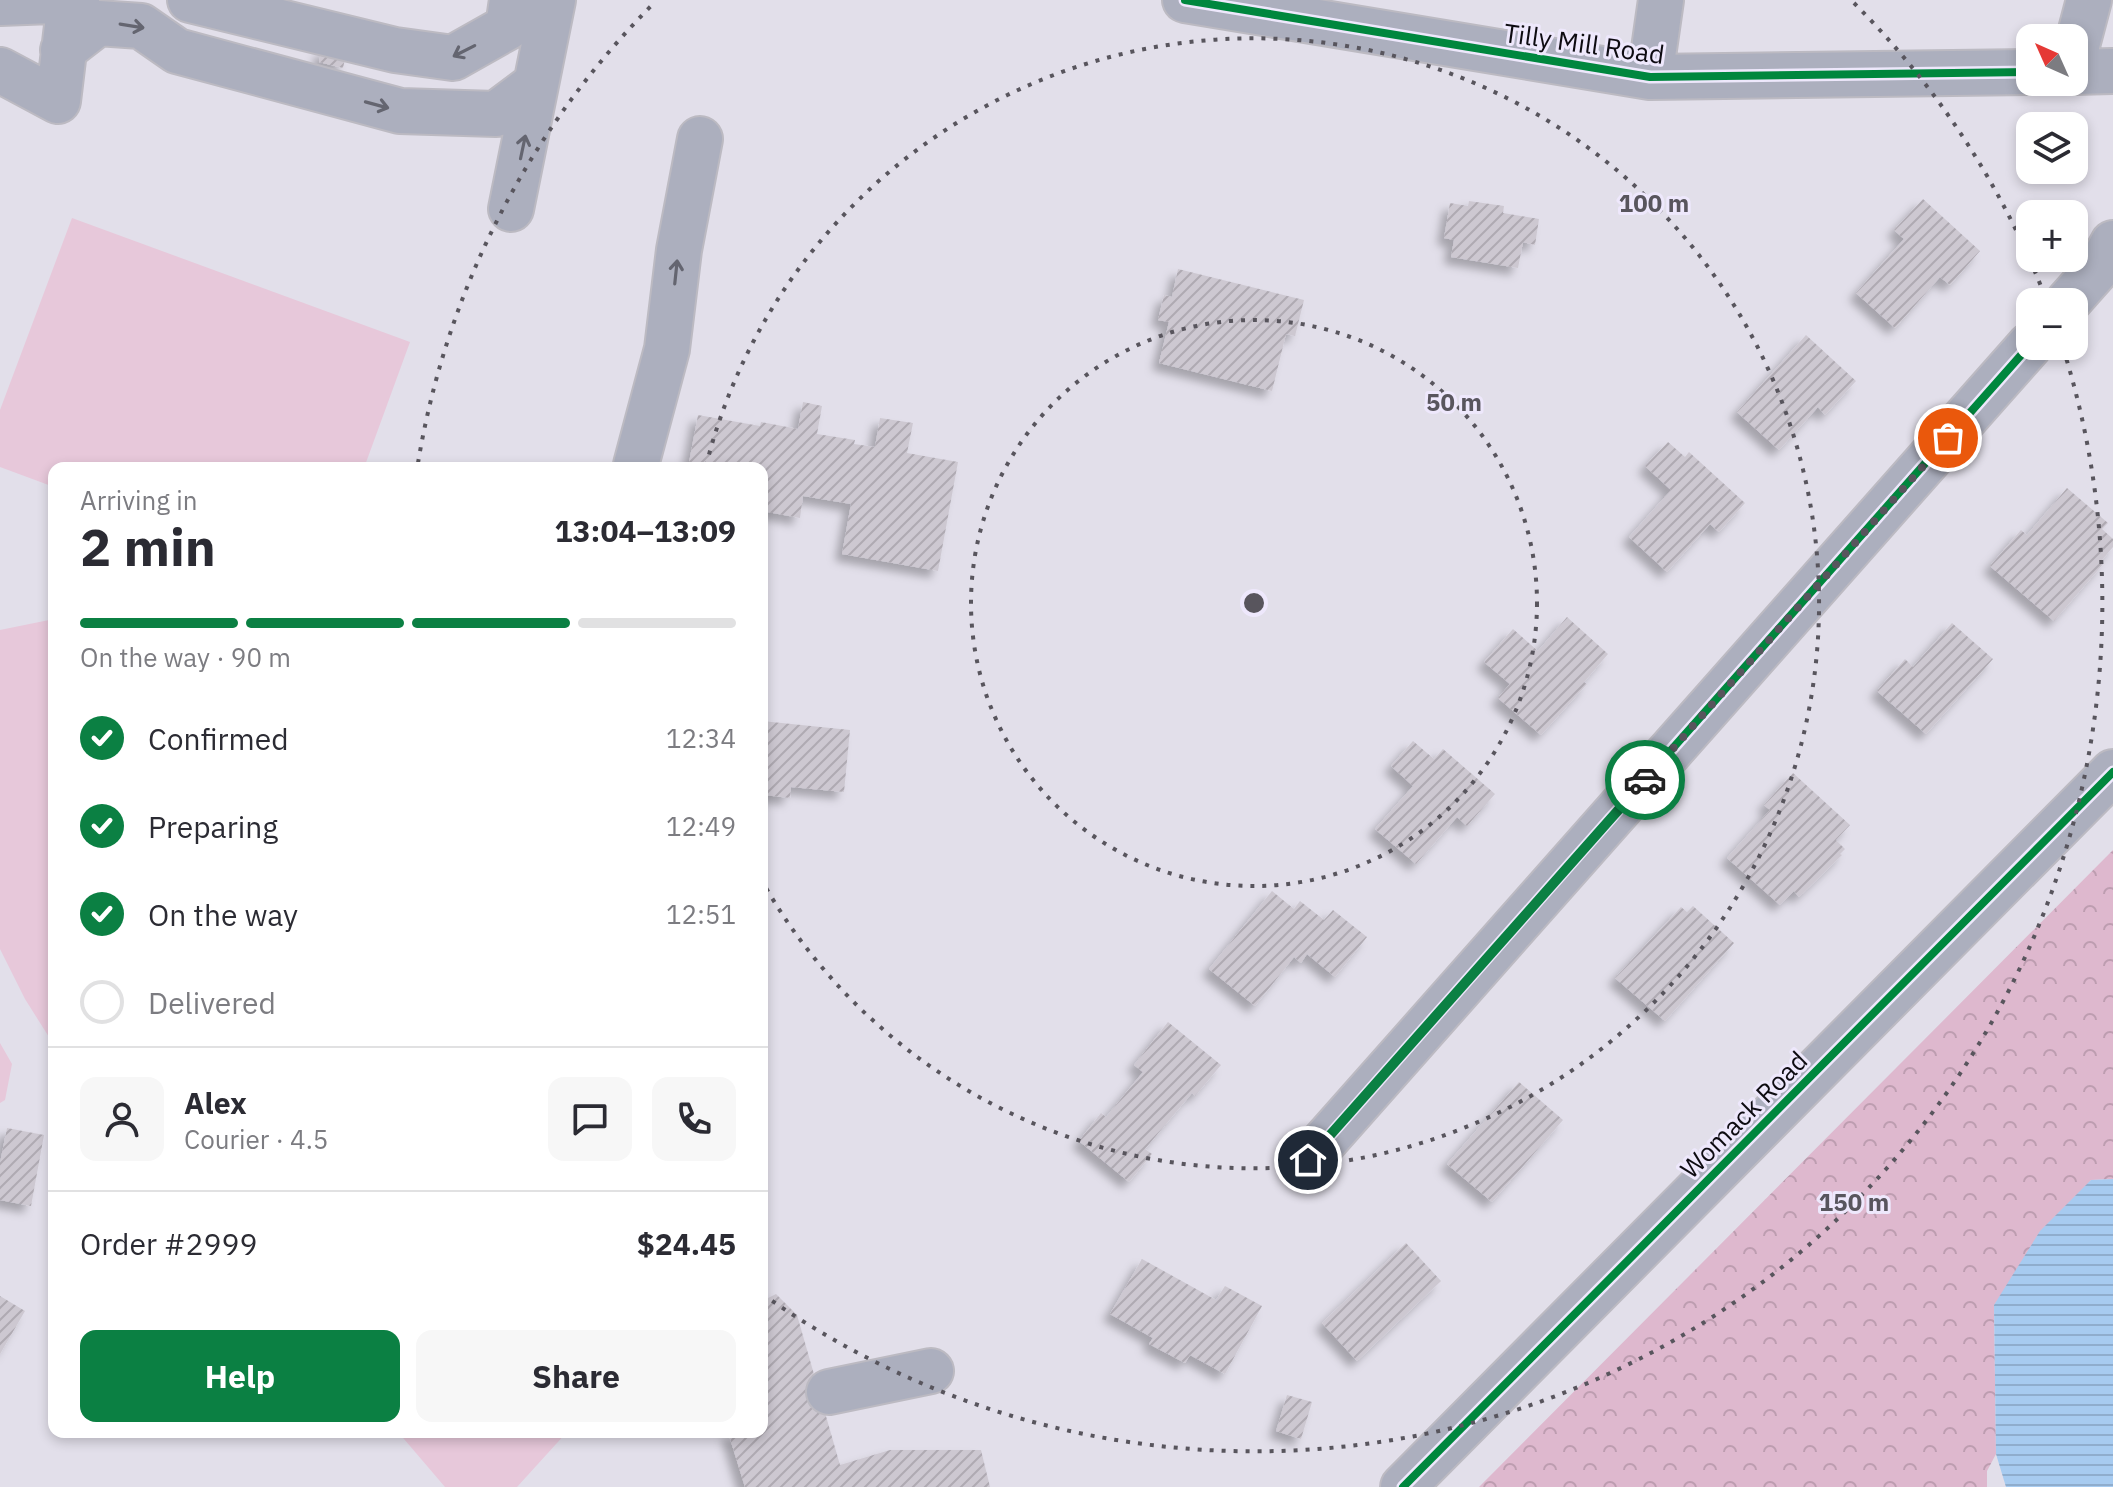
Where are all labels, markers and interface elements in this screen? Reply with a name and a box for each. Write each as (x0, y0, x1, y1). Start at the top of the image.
street label: Tilly Mill Road (1502, 15, 1667, 71)
one-way arrow (118, 19, 144, 34)
north arrow (2016, 24, 2088, 96)
map controls (2016, 24, 2088, 360)
one-way arrow (452, 44, 476, 59)
one-way arrow (363, 98, 389, 113)
button: layers (2016, 112, 2088, 184)
one-way arrow (517, 134, 532, 160)
text: 100 m (1619, 187, 1689, 219)
button: + (2016, 200, 2088, 272)
one-way arrow (669, 259, 684, 286)
button: − (2016, 288, 2088, 360)
text: 50 m (1426, 386, 1482, 418)
pin (1914, 404, 1982, 472)
icon: bag (1926, 416, 1970, 460)
text: Arriving in (80, 483, 197, 517)
text: 13:04–13:09 (555, 511, 736, 550)
text: 2 min (80, 513, 216, 580)
centre of rings (1240, 589, 1268, 617)
text: On the way · 90 m (80, 640, 291, 674)
icon: check (80, 716, 124, 760)
text: Confirmed (148, 719, 289, 758)
text: 12:34 (666, 721, 736, 755)
courier (1605, 740, 1685, 820)
icon: car (1623, 758, 1667, 802)
icon: check (80, 804, 124, 848)
text: Preparing (148, 807, 278, 846)
text: 12:49 (666, 809, 736, 843)
icon: check (80, 892, 124, 936)
text: On the way (148, 895, 298, 934)
text: 12:51 (666, 897, 736, 931)
text: Delivered (148, 983, 276, 1022)
street label: Womack Road (1672, 1043, 1814, 1185)
button: person (80, 1077, 164, 1161)
button: chat (548, 1077, 632, 1161)
button: phone (652, 1077, 736, 1161)
text: Alex (184, 1083, 247, 1122)
text: Courier · 4.5 (184, 1122, 328, 1156)
pin (1274, 1126, 1342, 1194)
icon: home (1286, 1138, 1330, 1182)
text: 150 m (1819, 1186, 1889, 1218)
text: Order #2999 (80, 1224, 257, 1263)
text: $24.45 (637, 1224, 736, 1263)
button: Help (80, 1330, 400, 1422)
button: Share (416, 1330, 736, 1422)

